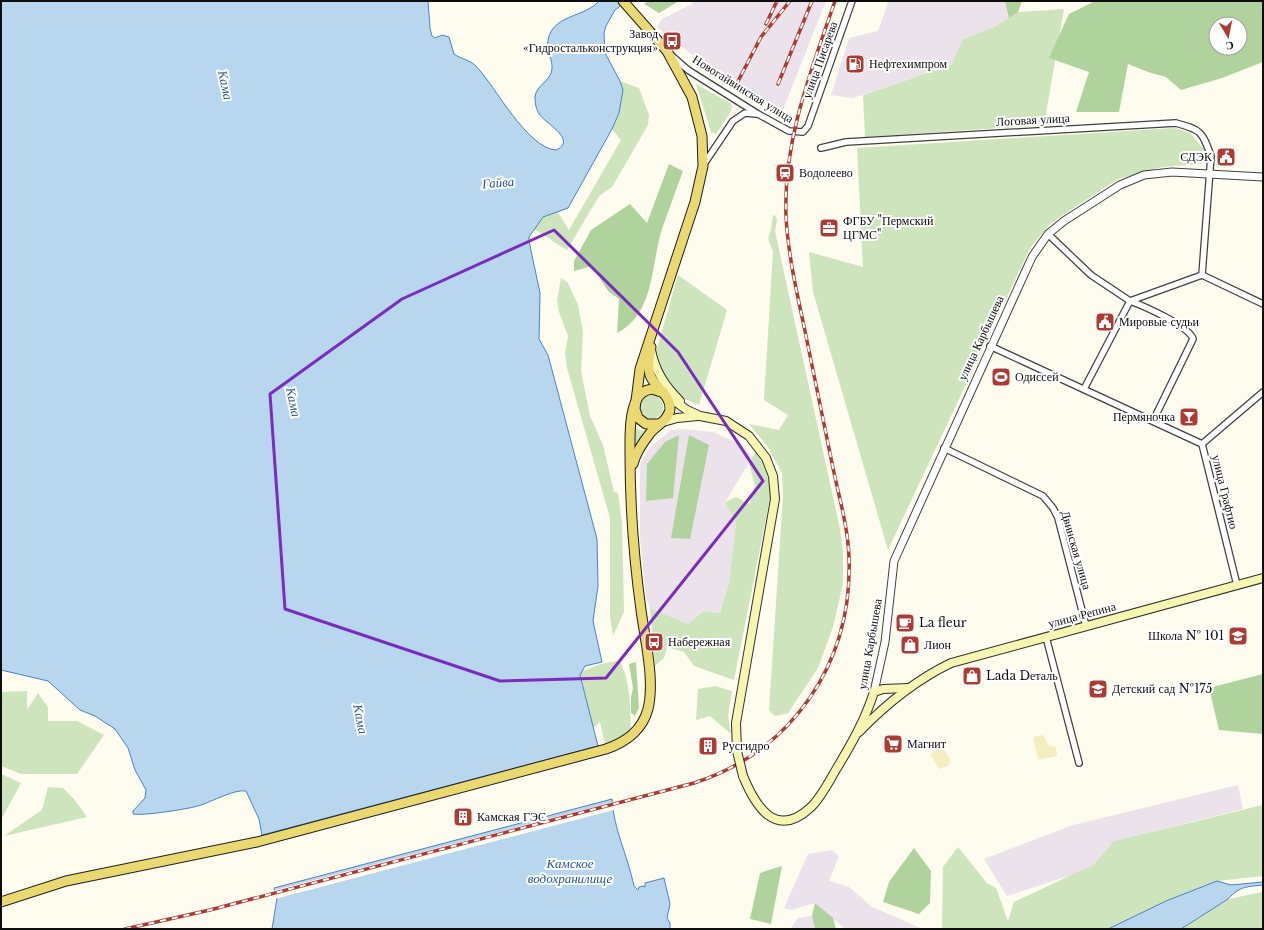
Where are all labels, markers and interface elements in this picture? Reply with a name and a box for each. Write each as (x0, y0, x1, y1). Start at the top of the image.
north arrow (1208, 16, 1248, 56)
street label: улица Писарева (799, 19, 841, 101)
place label: Завод «Гидростальконструкция» (523, 26, 658, 55)
bus stop icon: Завод «Гидростальконструкция» (661, 30, 683, 52)
text: С (1225, 38, 1235, 53)
street label: Новогайвинская улица (690, 51, 797, 126)
fuel station icon: Нефтехимпром (844, 53, 866, 75)
place label: Нефтехимпром (869, 56, 948, 71)
water label: Кама (214, 68, 237, 102)
street label: Логовая улица (996, 110, 1071, 129)
public building icon: СДЭК (1215, 146, 1237, 168)
place label: СДЭК (1180, 149, 1213, 164)
station icon: Водолеево (774, 162, 796, 184)
place label: Водолеево (799, 165, 853, 180)
water label: Гайва (480, 173, 515, 192)
place label: ФГБУ "Пермский ЦГМС" (843, 213, 934, 242)
office icon: ФГБУ "Пермский ЦГМС" (818, 217, 840, 239)
street label: улица Карбышева (954, 292, 1007, 383)
public building icon: Мировые судьи (1094, 311, 1116, 333)
place label: Мировые судьи (1119, 314, 1200, 329)
sports icon: Одиссей (990, 366, 1012, 388)
place label: Одиссей (1015, 369, 1059, 384)
water label: Кама (282, 385, 305, 419)
bar icon: Пермяночка (1178, 406, 1200, 428)
place label: Пермяночка (1113, 409, 1176, 424)
street label: улица Графтио (1209, 453, 1242, 531)
street label: Двинская улица (1058, 509, 1095, 592)
street label: улица Карбышева (854, 597, 885, 690)
street label: улица Репина (1046, 598, 1118, 631)
cafe icon: La fleur (894, 612, 916, 634)
place label: La fleur (919, 615, 967, 630)
school or university icon: Школа № 101 (1227, 625, 1249, 647)
place label: Школа № 101 (1148, 628, 1224, 643)
bus stop icon: Набережная (643, 631, 665, 653)
place label: Набережная (668, 634, 731, 649)
shop icon: Лион (899, 634, 921, 656)
place label: Лион (924, 637, 952, 652)
shop icon: Lada Dеталь (961, 665, 983, 687)
place label: Lada Dеталь (986, 668, 1058, 683)
school or university icon: Детский сад №175 (1087, 678, 1109, 700)
place label: Детский сад №175 (1112, 681, 1212, 696)
water label: Кама (349, 702, 372, 736)
supermarket icon: Магнит (882, 733, 904, 755)
building icon: Русгидро (697, 735, 719, 757)
place label: Магнит (907, 736, 947, 751)
place label: Русгидро (722, 738, 769, 753)
building icon: Камская ГЭС (452, 806, 474, 828)
place label: Камская ГЭС (477, 809, 546, 824)
water label: Камское водохранилище (528, 855, 612, 887)

